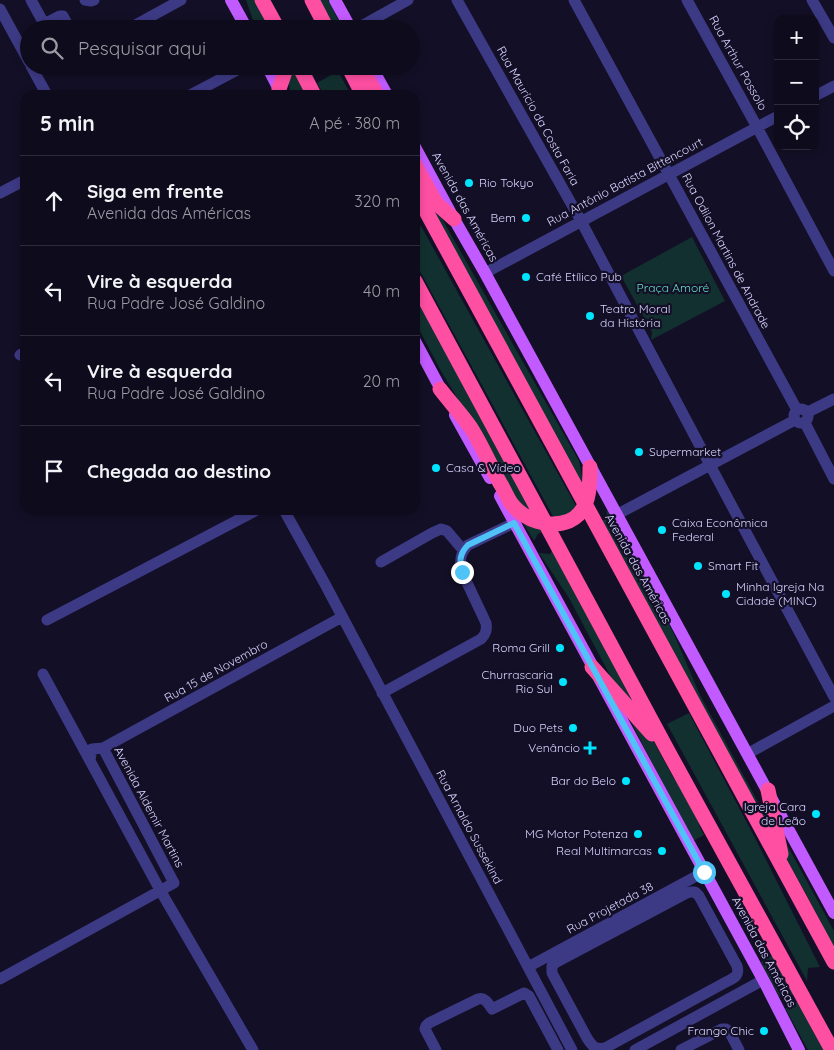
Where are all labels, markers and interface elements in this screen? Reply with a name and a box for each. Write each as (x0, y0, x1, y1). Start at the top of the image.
street label: Rua Arthur Possolo (706, 13, 771, 113)
map controls (774, 15, 819, 150)
button: + (774, 15, 819, 60)
search box (20, 20, 420, 75)
icon: search (38, 34, 66, 62)
text: Pesquisar aqui (78, 36, 206, 60)
street label: Rua Maurício da Costa Faria (494, 43, 583, 188)
button: − (774, 60, 819, 105)
button: locate (774, 105, 819, 150)
text: 5 min (40, 110, 95, 136)
text: A pé · 380 m (309, 113, 400, 133)
street label: Rua Antônio Batista Bittencourt (544, 134, 705, 229)
street label: Avenida das Américas (429, 149, 502, 265)
street label: Rua Odilon Martins de Andrade (679, 170, 774, 331)
place label: Rio Tokyo (479, 175, 534, 190)
marker: Rio Tokyo (463, 177, 475, 189)
text: Siga em frente (87, 179, 224, 203)
icon: ahead (40, 187, 68, 215)
text: 320 m (354, 191, 400, 211)
text: Avenida das Américas (87, 203, 251, 223)
place label: Bem (490, 210, 516, 225)
marker: Bem (520, 212, 532, 224)
text: Vire à esquerda (87, 269, 232, 293)
place label: Café Etílico Pub (536, 269, 622, 284)
marker: Café Etílico Pub (520, 271, 532, 283)
icon: left (40, 277, 68, 305)
park label: Praça Amoré (637, 280, 710, 295)
text: 40 m (363, 281, 400, 301)
text: Rua Padre José Galdino (87, 293, 265, 313)
place label: Teatro Moral da História (600, 301, 671, 330)
marker: Teatro Moral da História (584, 310, 596, 322)
text: Vire à esquerda (87, 359, 232, 383)
icon: left (40, 367, 68, 395)
text: 20 m (363, 371, 400, 391)
text: Rua Padre José Galdino (87, 383, 265, 403)
place label: Supermarket (649, 444, 721, 459)
marker: Supermarket (633, 446, 645, 458)
icon: arrive (40, 457, 68, 485)
text: Chegada ao destino (87, 459, 271, 483)
place label: Casa & Vídeo (446, 460, 521, 475)
marker: Casa & Vídeo (430, 462, 442, 474)
street label: Avenida das Américas (602, 511, 675, 627)
place label: Caixa Econômica Federal (672, 515, 767, 544)
marker: Caixa Econômica Federal (656, 524, 668, 536)
place label: Smart Fit (708, 558, 758, 573)
marker: Smart Fit (692, 560, 704, 572)
route end (451, 561, 474, 584)
place label: Minha Igreja Na Cidade (MINC) (736, 579, 824, 608)
marker: Minha Igreja Na Cidade (MINC) (720, 588, 732, 600)
street label: Rua 15 de Novembro (162, 636, 270, 705)
place label: Roma Grill (492, 640, 550, 655)
marker: Roma Grill (554, 642, 566, 654)
place label: Churrascaria Rio Sul (482, 667, 553, 696)
marker: Churrascaria Rio Sul (557, 676, 569, 688)
place label: Duo Pets (513, 720, 563, 735)
marker: Duo Pets (567, 722, 579, 734)
place label: Venâncio (528, 740, 580, 755)
marker: Venâncio (584, 742, 596, 754)
street label: Avenida Aldemir Martins (111, 744, 188, 870)
street label: Rua Arnaldo Sussekind (433, 767, 506, 886)
place label: Bar do Belo (551, 773, 616, 788)
marker: Bar do Belo (620, 775, 632, 787)
place label: Igreja Cara de Leão (744, 799, 806, 828)
marker: Igreja Cara de Leão (810, 808, 822, 820)
place label: MG Motor Potenza (525, 826, 628, 841)
marker: MG Motor Potenza (632, 828, 644, 840)
place label: Real Multimarcas (556, 843, 652, 858)
marker: Real Multimarcas (656, 845, 668, 857)
route start (693, 861, 716, 884)
street label: Rua Projetada 38 (564, 878, 656, 937)
street label: Avenida das Américas (729, 894, 800, 1010)
place label: Frango Chic (687, 1023, 754, 1038)
marker: Frango Chic (758, 1025, 770, 1037)

